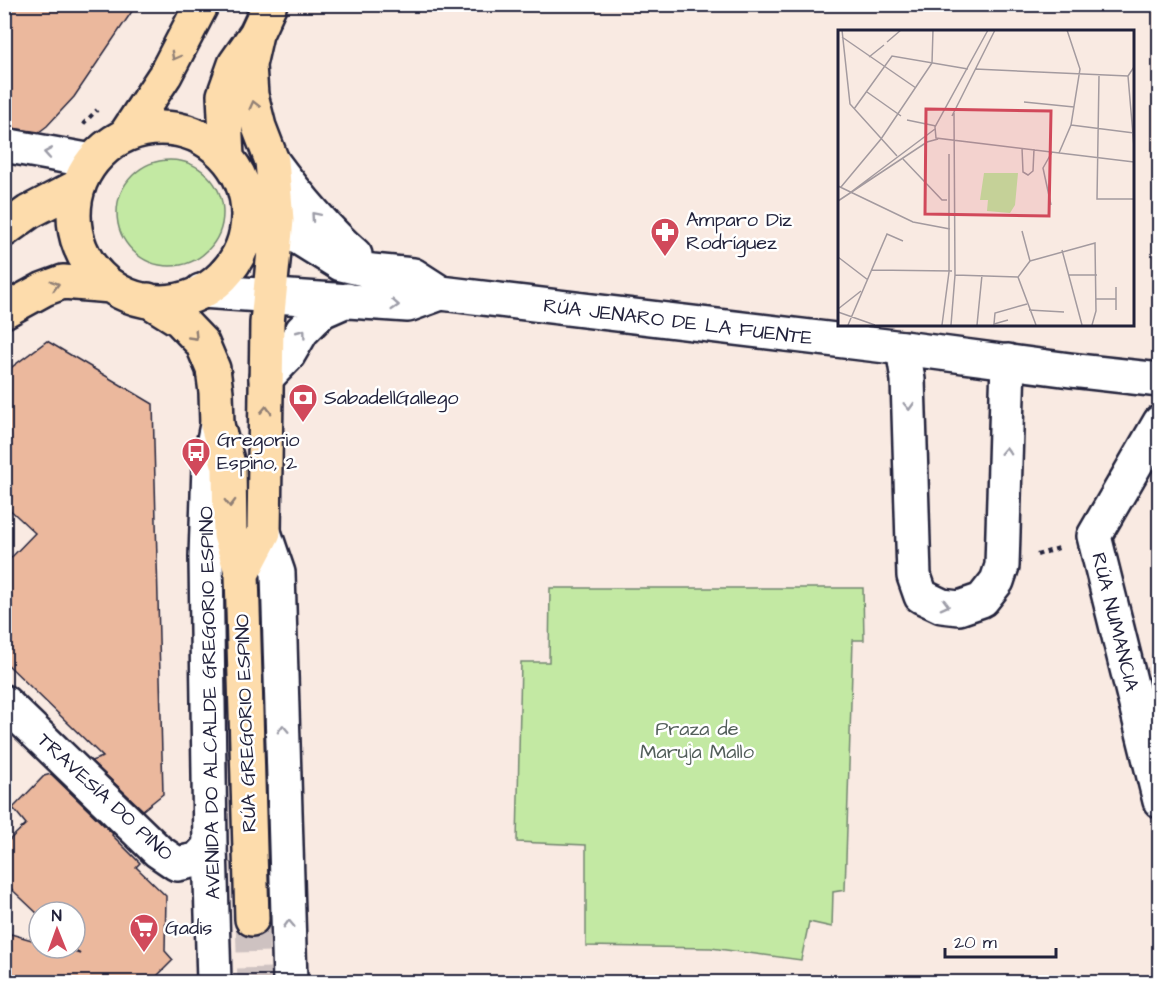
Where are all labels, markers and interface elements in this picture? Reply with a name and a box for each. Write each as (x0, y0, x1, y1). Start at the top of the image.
inset map (838, 30, 1134, 326)
one-way arrow (171, 50, 182, 61)
one-way arrow (248, 100, 261, 110)
one-way arrow (44, 147, 54, 160)
place label: Amparo Diz Rodríguez (686, 206, 792, 258)
one-way arrow (311, 212, 322, 223)
pharmacy icon: Amparo Diz Rodríguez (649, 216, 681, 258)
one-way arrow (49, 280, 60, 292)
street label: RÚA JENARO DE LA FUENTE (542, 292, 814, 352)
one-way arrow (391, 298, 400, 311)
one-way arrow (187, 328, 198, 339)
one-way arrow (294, 329, 305, 340)
bank icon: SabadellGallego (287, 382, 319, 424)
place label: SabadellGallego (324, 384, 459, 413)
one-way arrow (903, 402, 915, 411)
one-way arrow (259, 406, 272, 415)
place label: Gregorio Espino, 2 (217, 426, 300, 477)
bus stop icon: Gregorio Espino, 2 (180, 436, 212, 478)
one-way arrow (999, 446, 1012, 455)
one-way arrow (223, 498, 236, 507)
street label: AVENIDA DO ALCALDE GREGORIO ESPINO (193, 506, 227, 900)
street label: RÚA NUMANCIA (1084, 550, 1146, 694)
one-way arrow (940, 597, 950, 610)
street label: RÚA GREGORIO ESPINO (228, 613, 264, 833)
park label: Praza de Maruja Mallo (640, 715, 754, 766)
one-way arrow (276, 725, 289, 734)
street label: TRAVESÍA DO PINO (31, 727, 179, 867)
north arrow (27, 900, 87, 960)
text: N (52, 905, 62, 927)
supermarket icon: Gadis (128, 912, 160, 954)
place label: Gadis (165, 914, 212, 942)
one-way arrow (283, 920, 295, 929)
scale bar (945, 921, 1056, 959)
text: 20 m (954, 930, 997, 955)

